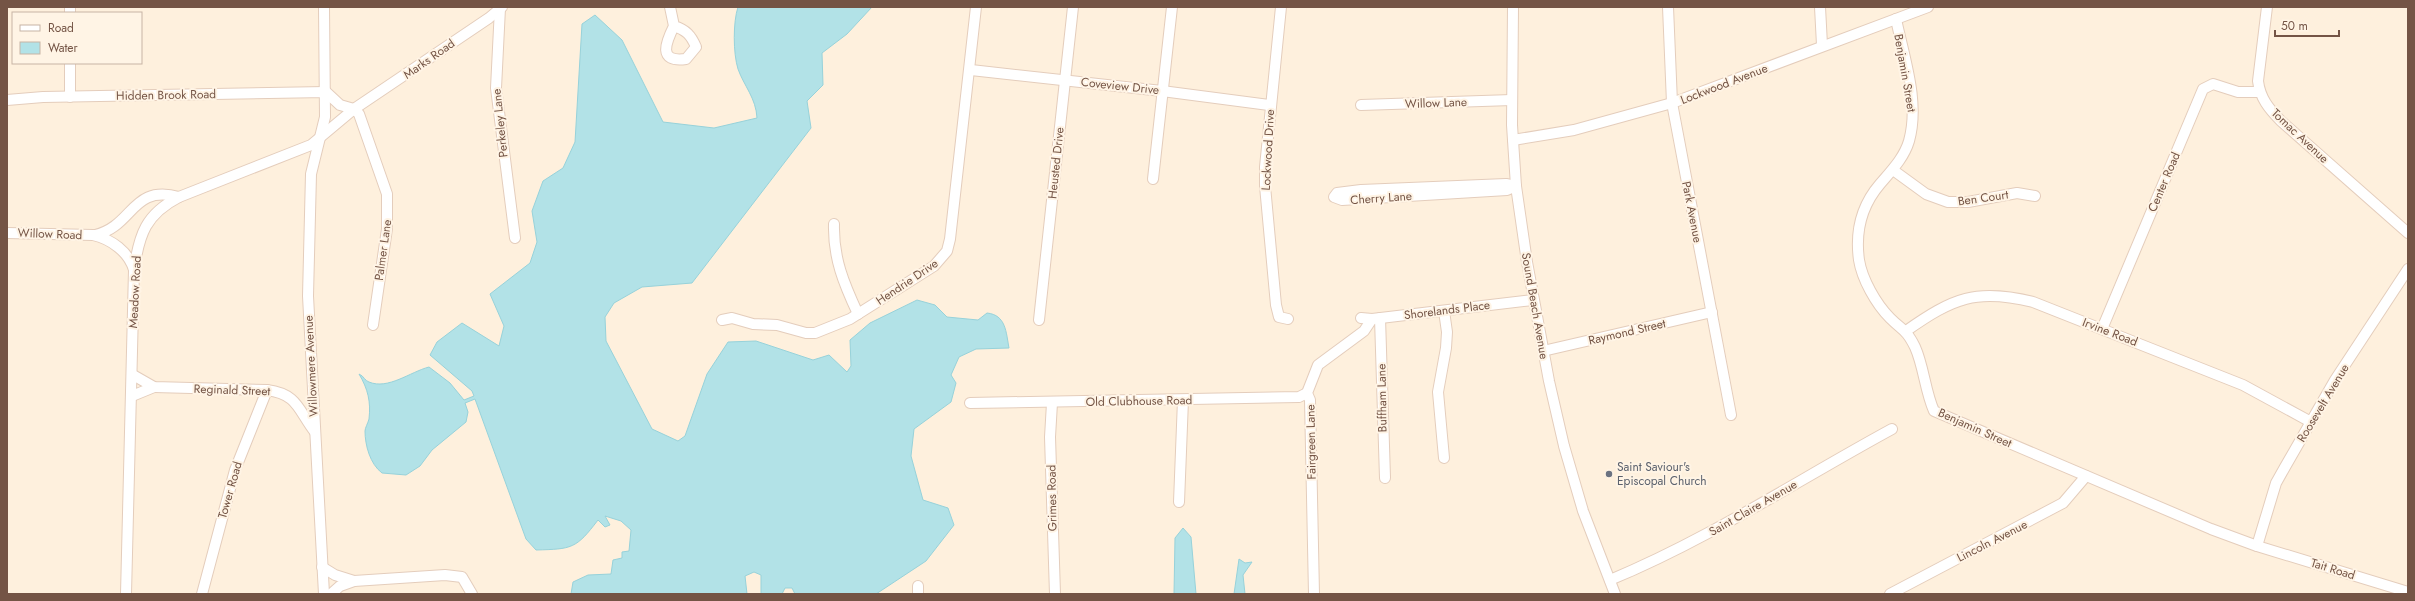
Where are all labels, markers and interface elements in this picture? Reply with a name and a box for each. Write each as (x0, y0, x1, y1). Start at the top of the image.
legend (12, 12, 142, 64)
scale bar (2275, 12, 2339, 38)
text: 50 m (2281, 17, 2308, 35)
text: Road (48, 19, 74, 37)
street label: Benjamin Street (1889, 33, 1921, 114)
street label: Marks Road (400, 35, 458, 83)
text: Water (48, 39, 79, 57)
street label: Lockwood Avenue (1678, 59, 1770, 109)
street label: Coveview Drive (1080, 73, 1160, 99)
street label: Hidden Brook Road (116, 85, 216, 105)
street label: Perkeley Lane (487, 88, 513, 158)
street label: Willow Lane (1405, 93, 1467, 113)
street label: Tomac Avenue (2267, 105, 2333, 167)
street label: Lockwood Drive (1257, 109, 1279, 191)
street label: Heusted Drive (1043, 126, 1069, 200)
street label: Center Road (2143, 149, 2185, 215)
street label: Park Avenue (1677, 180, 1707, 244)
street label: Ben Court (1957, 186, 2010, 210)
street label: Cherry Lane (1350, 187, 1412, 209)
street label: Palmer Lane (370, 218, 396, 282)
street label: Willow Road (17, 224, 83, 244)
street label: Sound Beach Avenue (1517, 251, 1553, 361)
street label: Meadow Road (124, 255, 146, 329)
street label: Hendrie Drive (872, 255, 942, 309)
street label: Shorelands Place (1403, 296, 1491, 324)
street label: Irvine Road (2080, 313, 2140, 351)
street label: Raymond Street (1586, 314, 1668, 350)
street label: Willowmere Avenue (299, 315, 323, 417)
street label: Roosevelt Avenue (2292, 360, 2354, 446)
street label: Buffham Lane (1372, 364, 1392, 432)
street label: Reginald Street (193, 380, 271, 400)
street label: Old Clubhouse Road (1086, 391, 1192, 411)
street label: Fairgreen Lane (1301, 404, 1321, 480)
street label: Benjamin Street (1935, 404, 2015, 452)
place label: Saint Saviour's Episcopal Church (1617, 458, 1706, 490)
street label: Tower Road (213, 459, 247, 521)
street label: Grimes Road (1042, 465, 1062, 531)
marker: Saint Saviour's Episcopal Church (1604, 469, 1614, 479)
street label: Saint Claire Avenue (1706, 475, 1800, 541)
street label: Lincoln Avenue (1954, 515, 2030, 567)
street label: Tait Road (2309, 554, 2357, 584)

